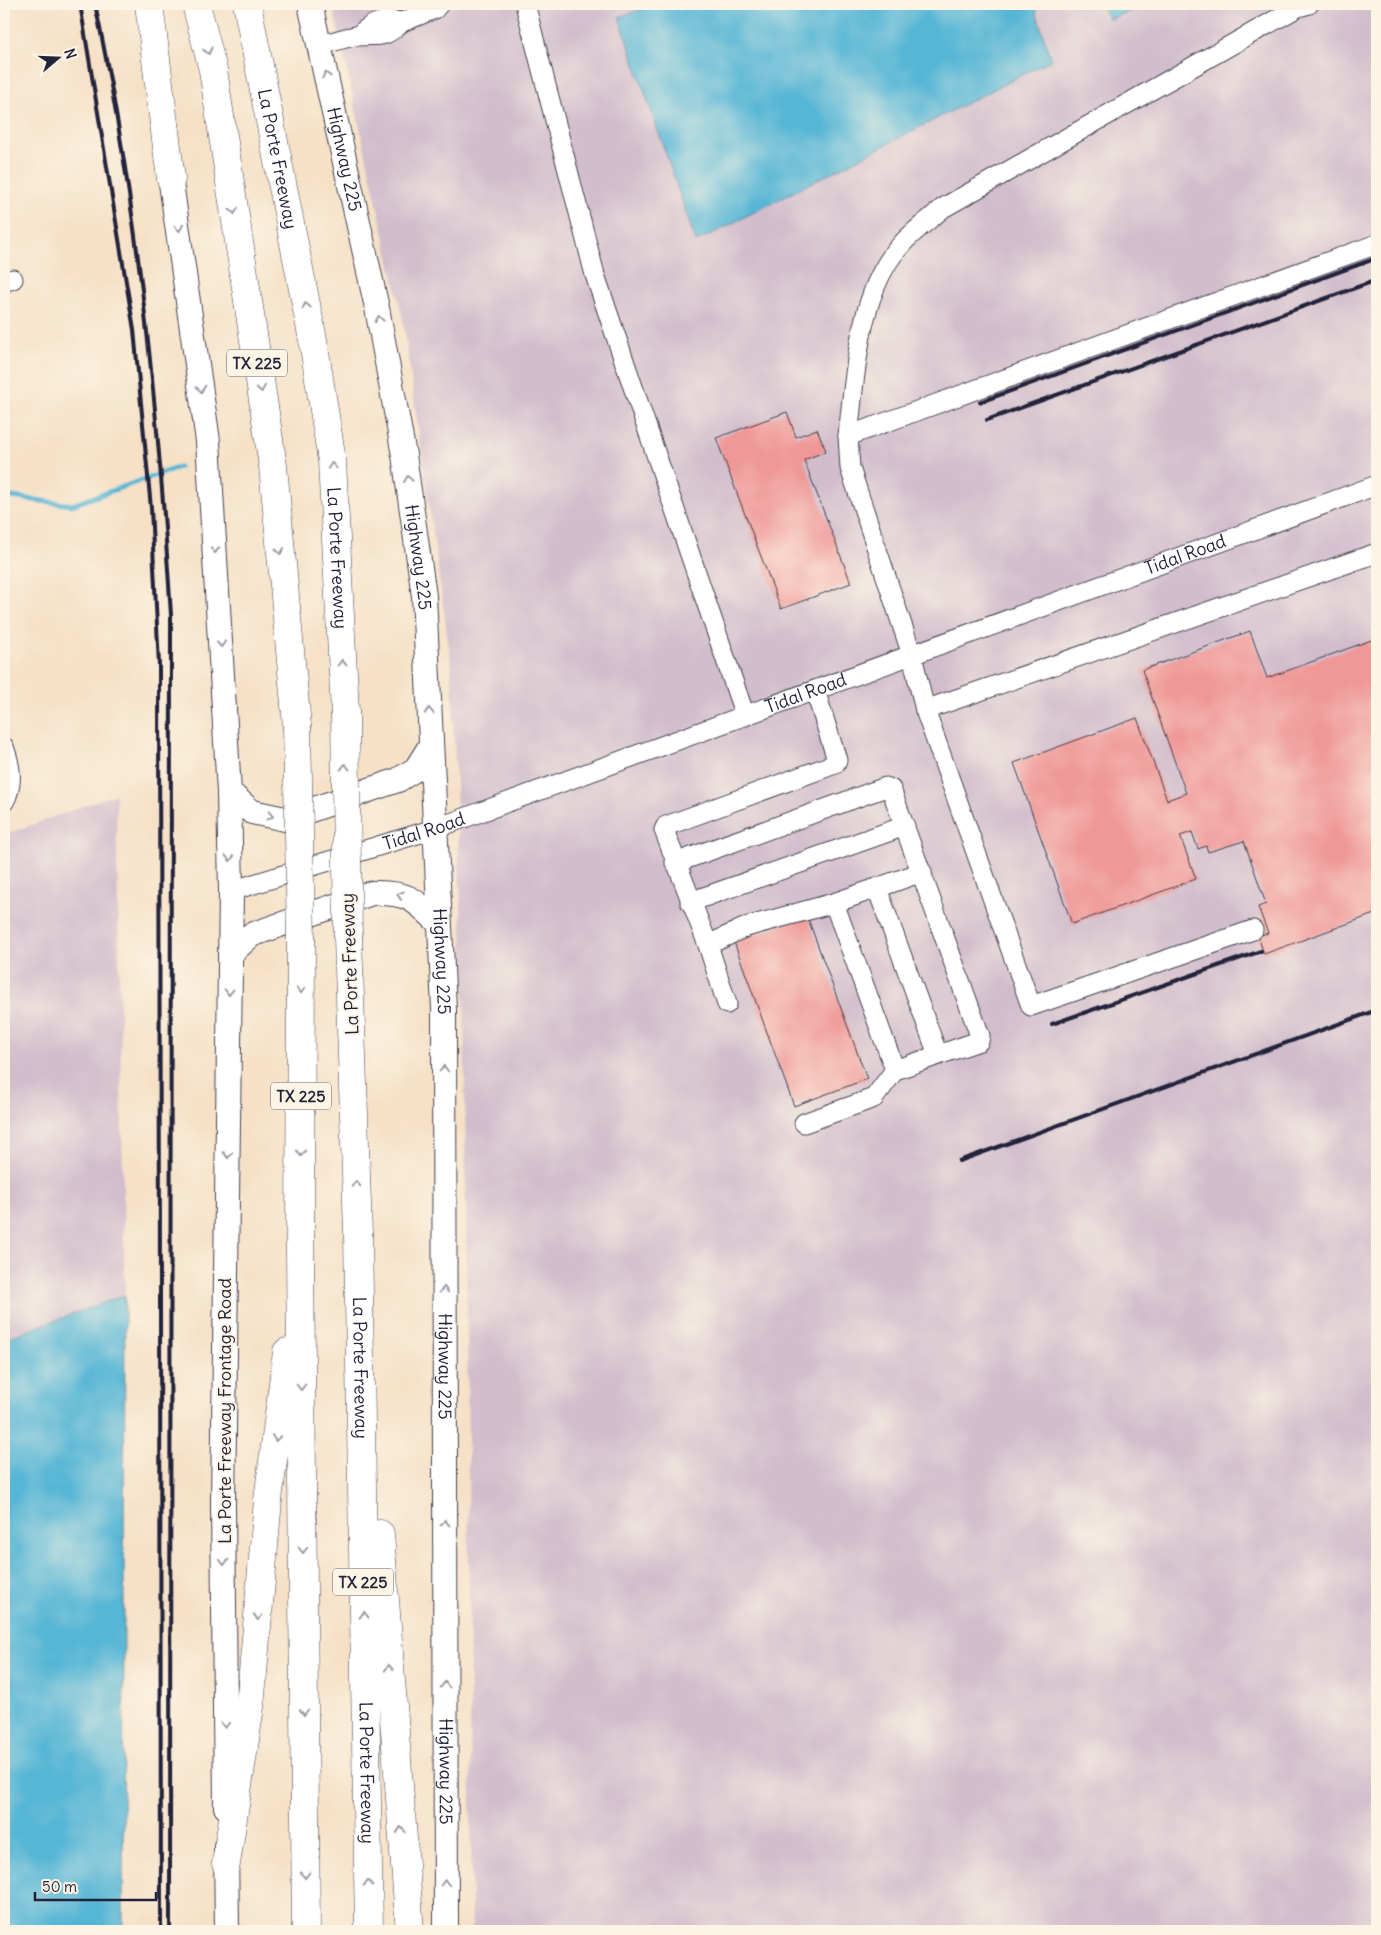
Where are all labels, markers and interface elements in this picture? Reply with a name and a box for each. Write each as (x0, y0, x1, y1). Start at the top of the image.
north arrow (32, 32, 82, 82)
text: N (60, 46, 80, 61)
one-way arrow (202, 47, 213, 56)
one-way arrow (321, 71, 332, 80)
street label: La Porte Freeway (253, 87, 303, 231)
street label: Highway 225 (322, 105, 367, 214)
one-way arrow (228, 208, 239, 216)
one-way arrow (173, 223, 183, 232)
one-way arrow (302, 301, 312, 310)
one-way arrow (375, 315, 385, 324)
road number: TX 225 (227, 349, 287, 376)
one-way arrow (195, 385, 206, 393)
one-way arrow (255, 386, 266, 394)
one-way arrow (327, 462, 338, 470)
one-way arrow (403, 475, 414, 483)
street label: La Porte Freeway (322, 486, 353, 630)
street label: Highway 225 (400, 503, 437, 610)
street label: Tidal Road (1141, 529, 1229, 580)
one-way arrow (209, 547, 220, 555)
one-way arrow (275, 547, 286, 555)
one-way arrow (215, 640, 226, 648)
one-way arrow (337, 659, 348, 667)
street label: Tidal Road (762, 667, 850, 718)
one-way arrow (424, 706, 435, 714)
one-way arrow (340, 762, 351, 770)
street label: Tidal Road (380, 807, 468, 855)
one-way arrow (266, 810, 275, 821)
one-way arrow (225, 854, 235, 862)
one-way arrow (397, 891, 405, 901)
street label: La Porte Freeway (336, 893, 363, 1035)
street label: Highway 225 (428, 908, 456, 1015)
one-way arrow (296, 986, 306, 994)
one-way arrow (224, 989, 235, 997)
one-way arrow (439, 1065, 449, 1073)
road number: TX 225 (271, 1082, 331, 1110)
one-way arrow (296, 1149, 306, 1157)
one-way arrow (222, 1151, 233, 1159)
one-way arrow (351, 1180, 362, 1188)
street label: La Porte Freeway Frontage Road (213, 1278, 236, 1544)
one-way arrow (439, 1286, 449, 1294)
street label: La Porte Freeway (348, 1296, 373, 1439)
street label: Highway 225 (434, 1313, 457, 1420)
one-way arrow (296, 1384, 307, 1392)
one-way arrow (271, 1434, 282, 1442)
one-way arrow (440, 1518, 450, 1526)
one-way arrow (298, 1546, 308, 1554)
one-way arrow (219, 1559, 229, 1567)
road number: TX 225 (333, 1568, 393, 1595)
one-way arrow (359, 1611, 369, 1618)
one-way arrow (253, 1614, 264, 1622)
one-way arrow (384, 1664, 395, 1672)
one-way arrow (440, 1681, 450, 1688)
street label: La Porte Freeway (354, 1701, 380, 1844)
one-way arrow (299, 1709, 309, 1717)
street label: Highway 225 (435, 1718, 458, 1825)
one-way arrow (220, 1722, 230, 1729)
one-way arrow (396, 1826, 407, 1834)
scale bar (35, 1870, 156, 1902)
one-way arrow (300, 1871, 311, 1879)
text: 50 m (42, 1877, 77, 1896)
one-way arrow (363, 1878, 373, 1886)
one-way arrow (440, 1878, 450, 1886)

